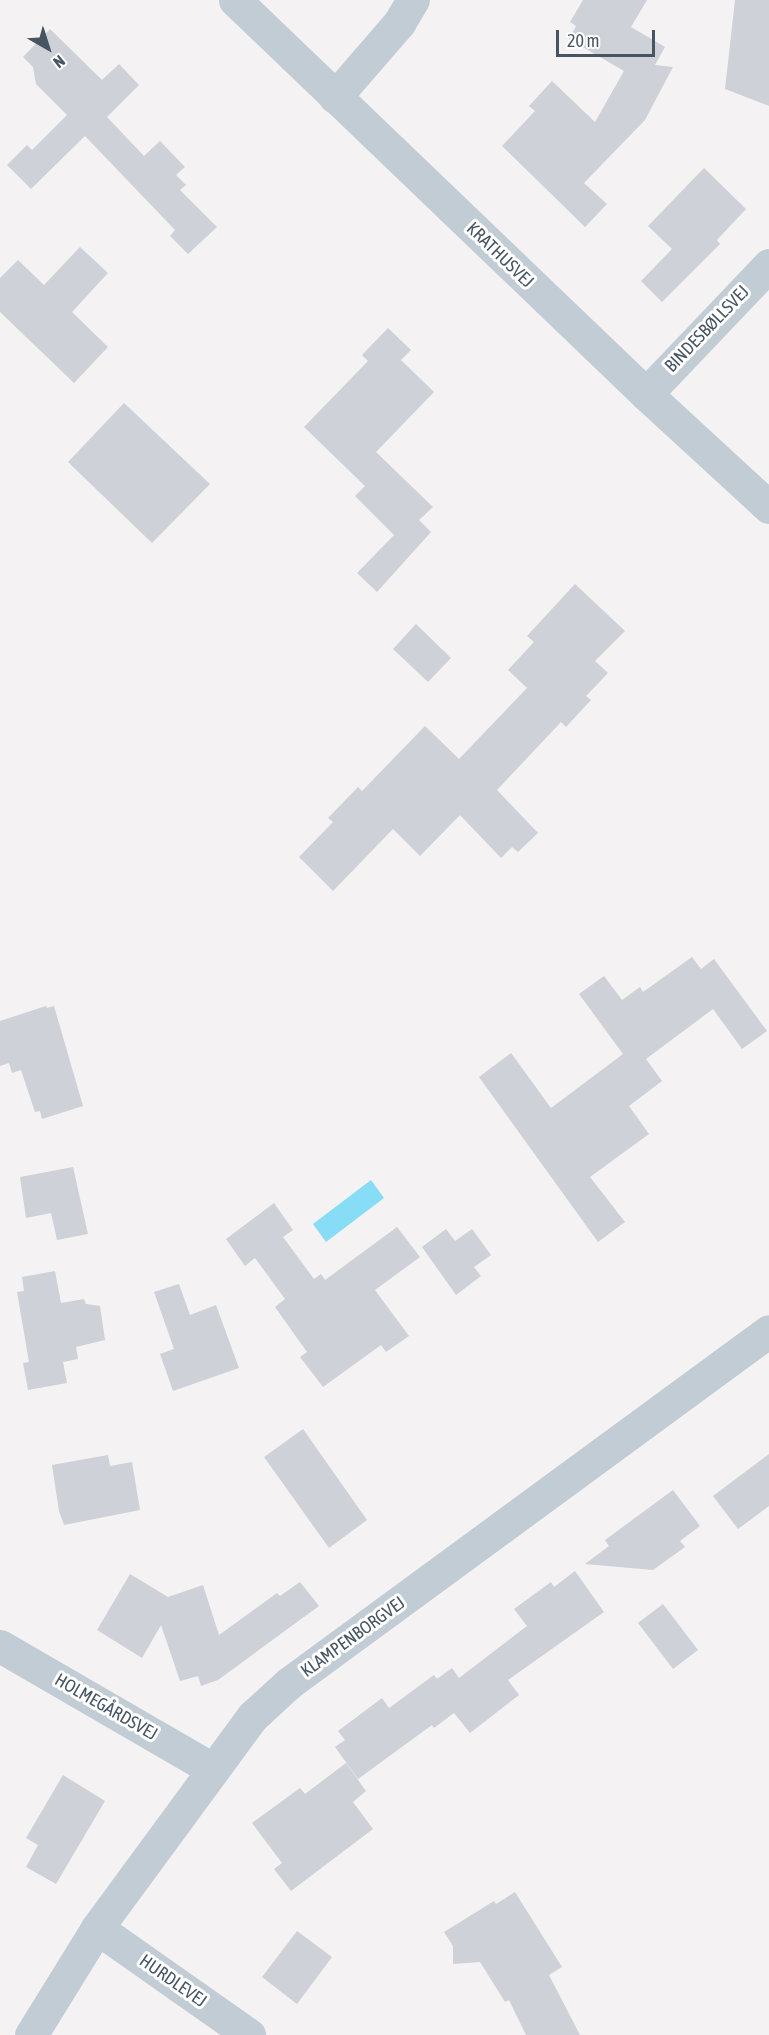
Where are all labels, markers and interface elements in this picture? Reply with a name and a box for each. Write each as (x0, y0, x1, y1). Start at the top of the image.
north arrow (18, 18, 78, 78)
scale bar (559, 18, 658, 56)
text: 20 m (567, 30, 599, 51)
text: N (50, 52, 69, 72)
street label: KRATHUSVEJ (462, 218, 538, 292)
street label: BINDESBØLLSVEJ (660, 281, 754, 377)
street label: KLAMPENBORGVEJ (297, 1592, 409, 1682)
street label: HOLMEGÅRDSVEJ (51, 1669, 161, 1745)
street label: HURDLEVEJ (135, 1950, 211, 2012)

